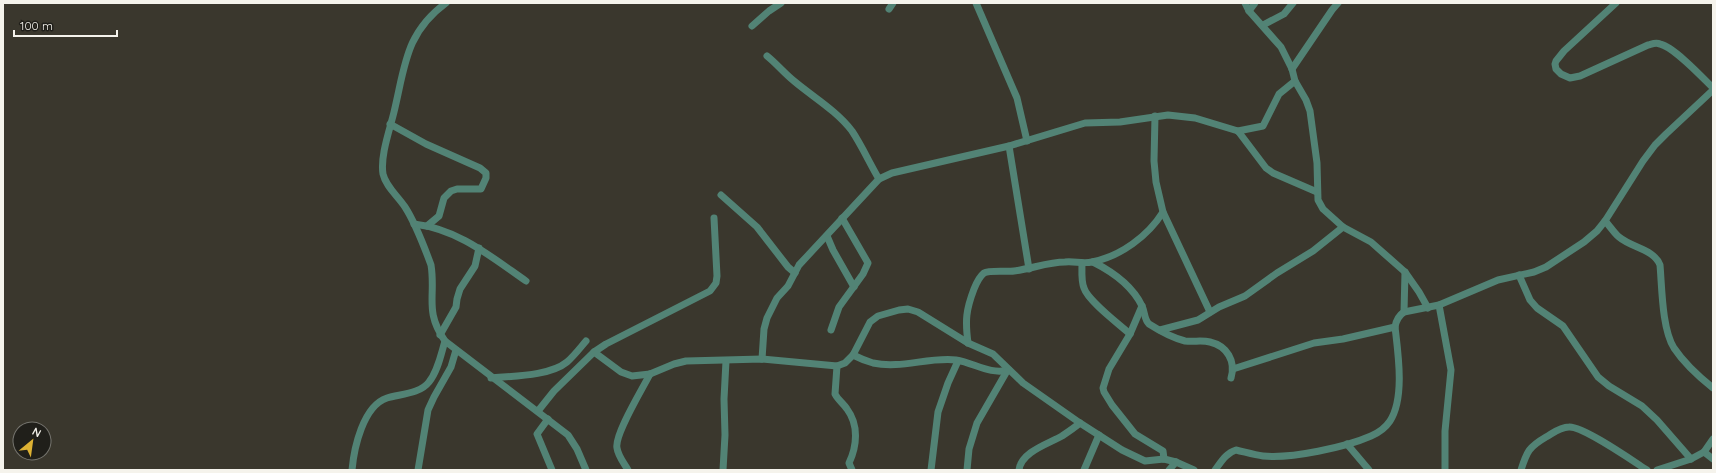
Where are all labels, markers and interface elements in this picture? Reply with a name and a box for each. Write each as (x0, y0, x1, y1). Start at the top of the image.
scale bar (14, 12, 117, 38)
text: 100 m (20, 18, 53, 33)
north arrow (12, 421, 52, 461)
text: N (30, 424, 44, 440)

